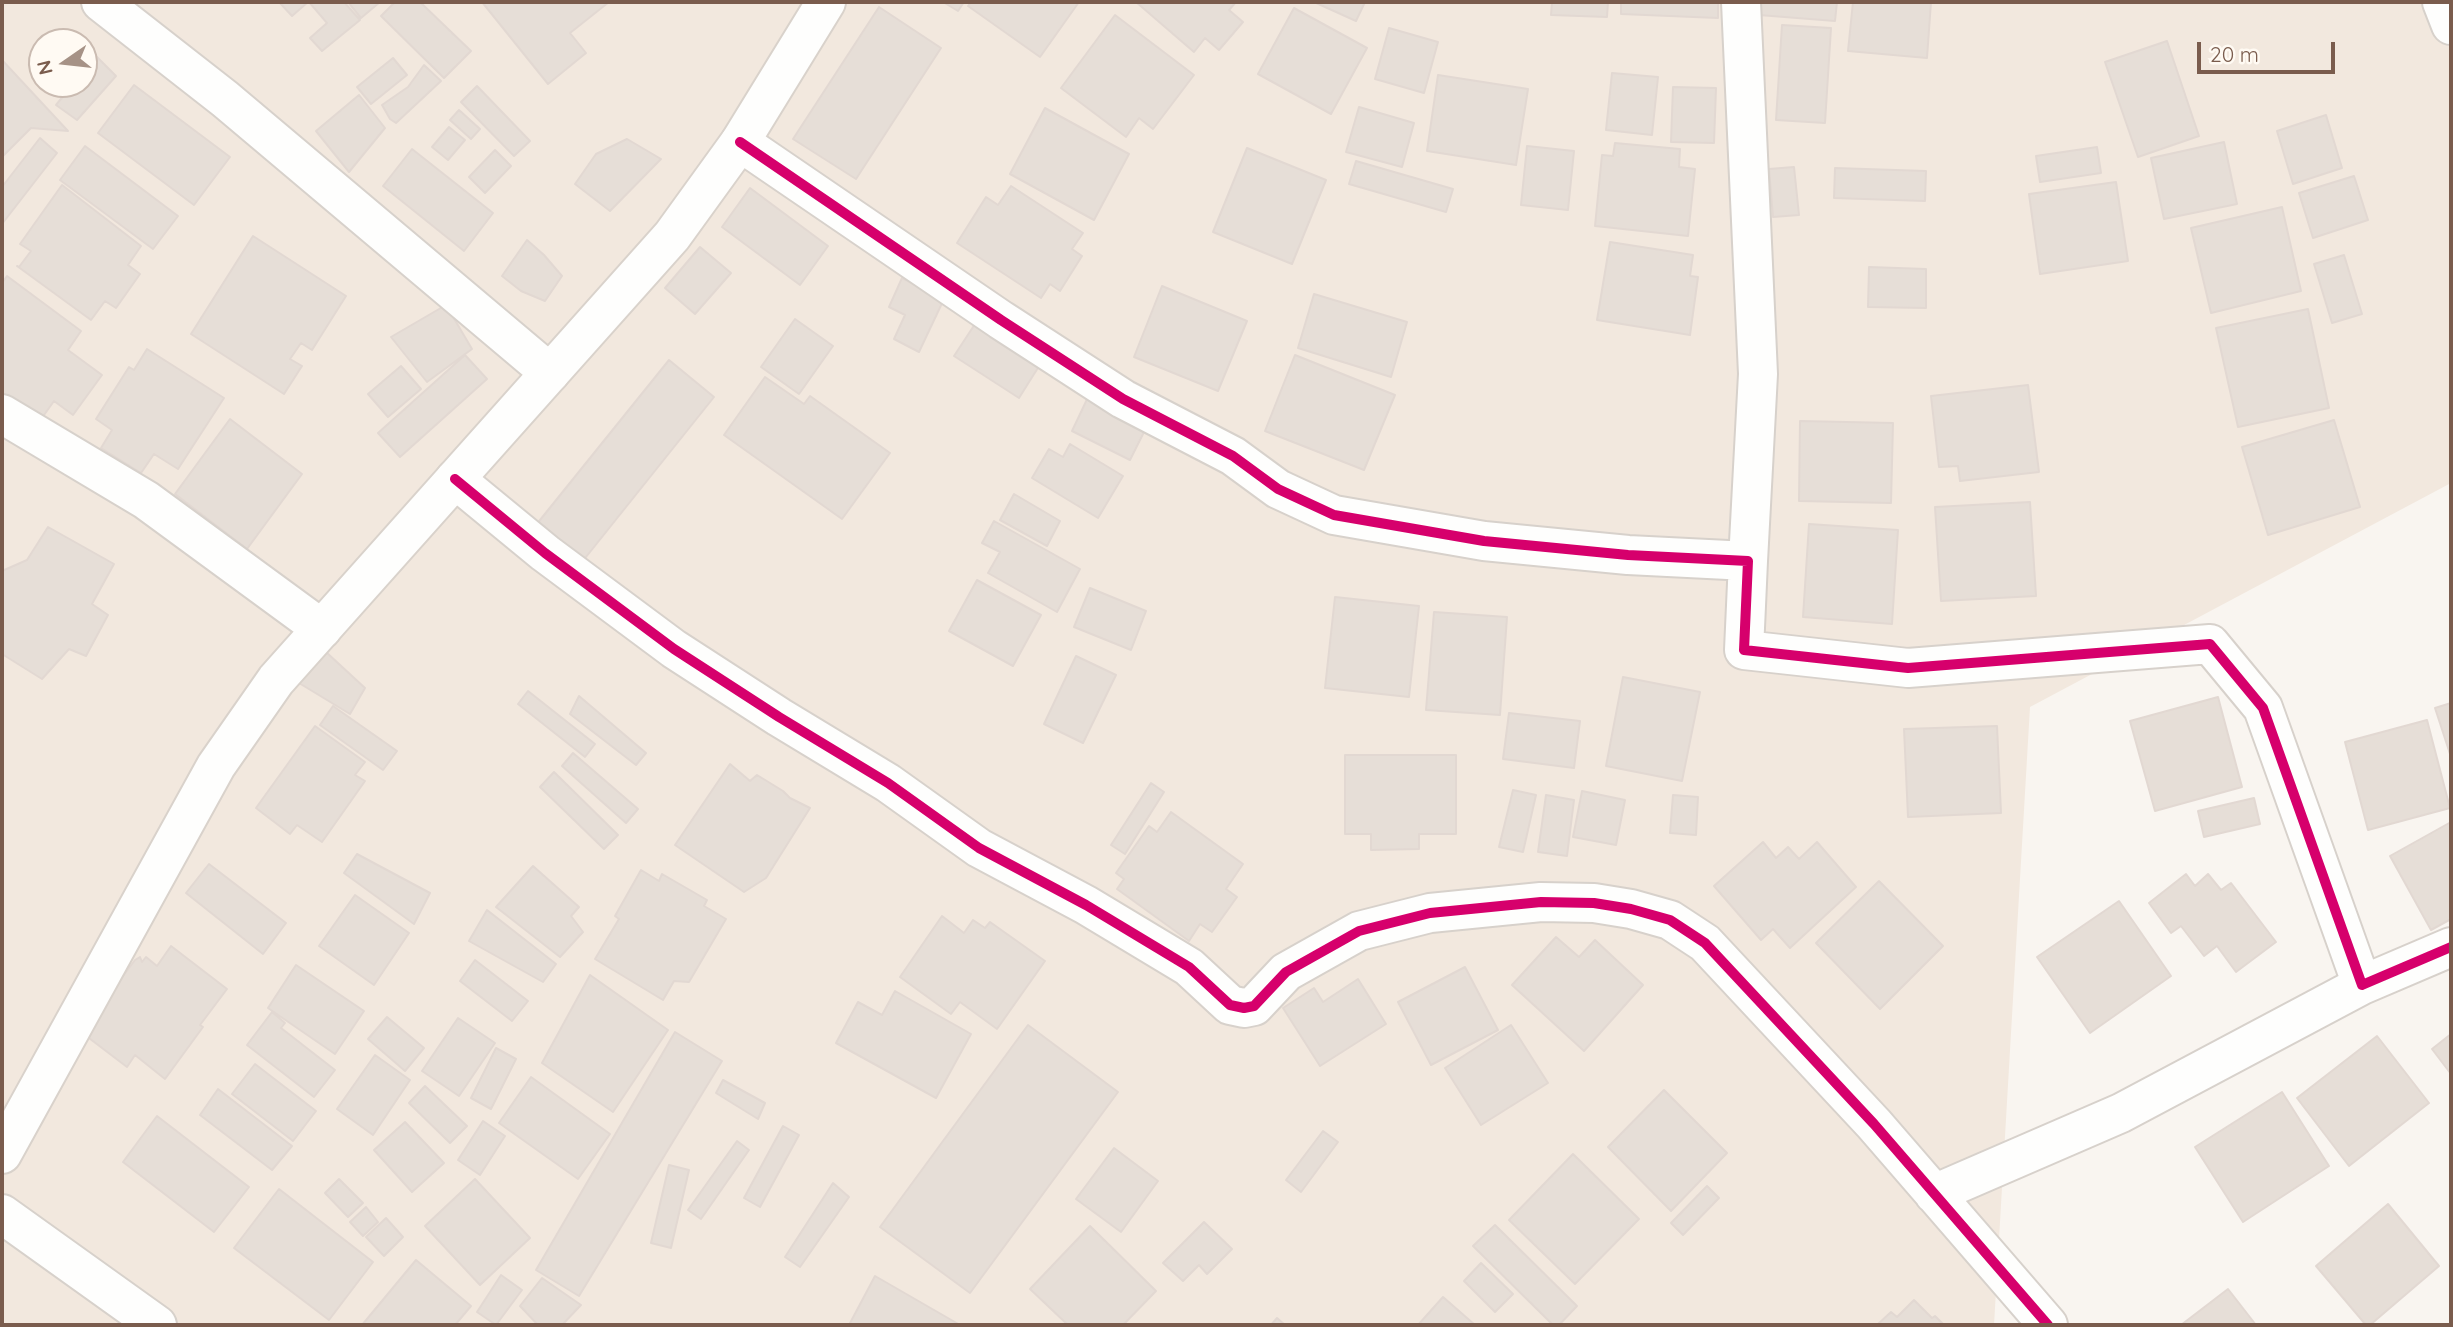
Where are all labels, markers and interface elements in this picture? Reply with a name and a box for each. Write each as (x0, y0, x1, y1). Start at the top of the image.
north arrow (28, 28, 98, 98)
scale bar (2201, 28, 2339, 72)
text: 20 m (2210, 41, 2259, 67)
text: N (31, 58, 58, 77)

